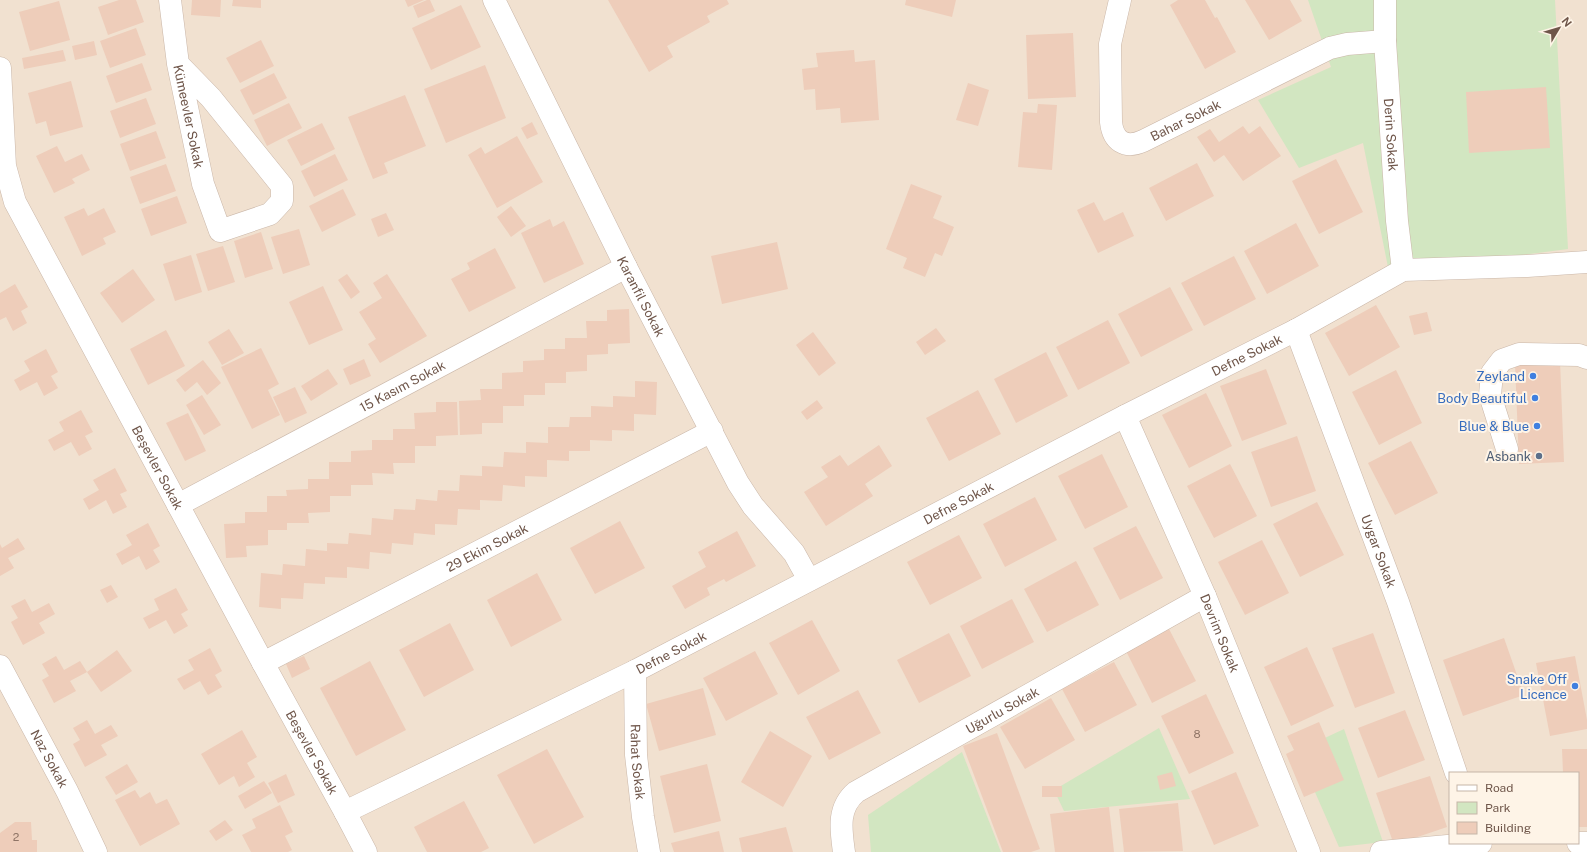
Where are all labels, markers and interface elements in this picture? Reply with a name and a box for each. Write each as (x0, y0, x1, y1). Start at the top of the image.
north arrow (1539, 8, 1579, 48)
text: N (1560, 15, 1574, 29)
street label: Kümeevler Sokak (171, 63, 207, 170)
street label: Bahar Sokak (1148, 96, 1223, 144)
street label: Derin Sokak (1381, 98, 1401, 172)
street label: Karanfil Sokak (614, 254, 668, 339)
street label: Defne Sokak (1209, 331, 1284, 379)
street label: 15 Kasım Sokak (357, 357, 448, 415)
place label: Zeyland (1476, 369, 1525, 384)
marker: Zeyland (1528, 371, 1538, 381)
place label: Body Beautiful (1437, 391, 1527, 406)
marker: Body Beautiful (1530, 393, 1540, 403)
place label: Blue & Blue (1459, 419, 1529, 434)
marker: Blue & Blue (1532, 421, 1542, 431)
street label: Beşevler Sokak (129, 423, 187, 512)
place label: Asbank (1486, 449, 1531, 464)
marker: Asbank (1534, 451, 1544, 461)
street label: Defne Sokak (921, 478, 996, 527)
street label: Uygar Sokak (1358, 512, 1399, 590)
street label: 29 Ekim Sokak (444, 520, 530, 575)
street label: Devrim Sokak (1197, 592, 1243, 675)
street label: Defne Sokak (633, 628, 709, 677)
place label: Snake Off Licence (1507, 672, 1567, 702)
marker: Snake Off Licence (1570, 681, 1580, 691)
street label: Uğurlu Sokak (963, 683, 1041, 736)
street label: Beşevler Sokak (283, 708, 341, 797)
street label: Rahat Sokak (628, 724, 649, 801)
street label: Naz Sokak (28, 727, 71, 790)
house number: 8 (1193, 728, 1201, 740)
legend (1449, 772, 1579, 844)
text: Road (1485, 781, 1513, 795)
text: Park (1485, 801, 1511, 815)
text: Building (1485, 821, 1531, 835)
house number: 2 (13, 831, 20, 843)

